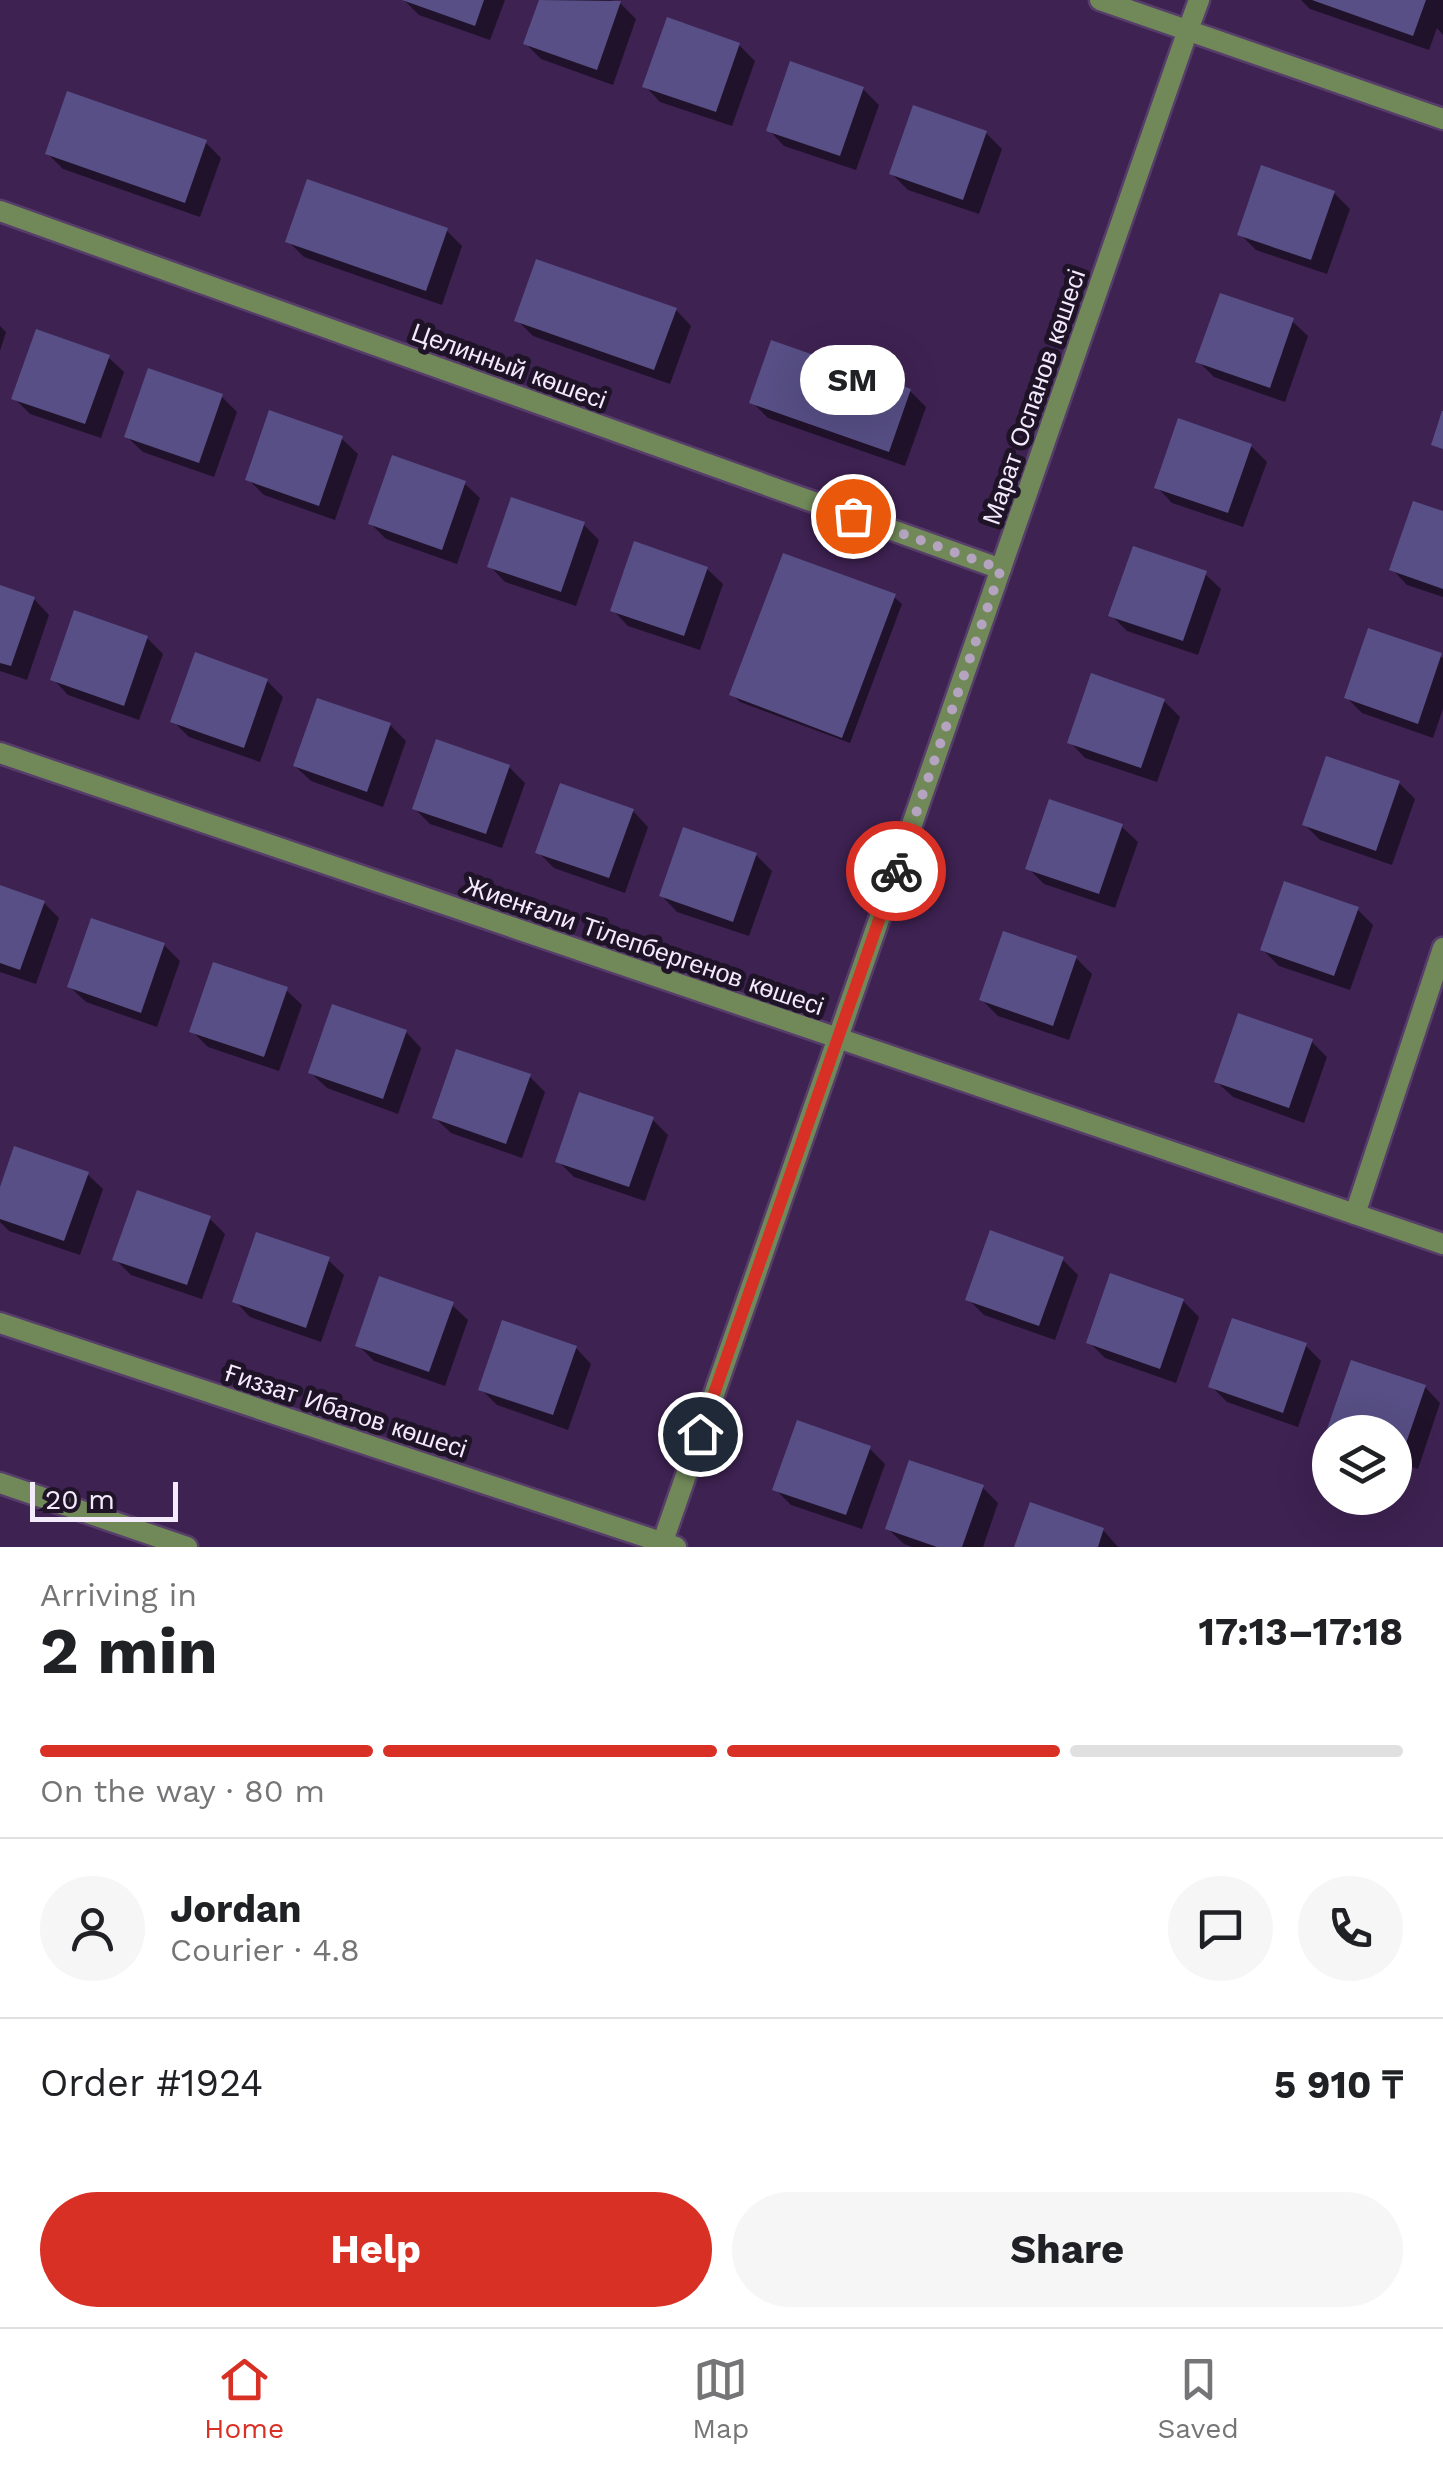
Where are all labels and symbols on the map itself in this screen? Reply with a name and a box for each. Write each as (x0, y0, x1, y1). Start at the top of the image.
street label: Марат Оспанов көшесі (977, 266, 1091, 528)
street label: Целинный көшесі (408, 317, 610, 415)
callout: SM (800, 346, 906, 416)
pin (811, 474, 896, 559)
courier (846, 821, 946, 921)
street label: Жиенғали Тілепбергенов көшесі (460, 871, 828, 1021)
street label: Ғиззат Ибатов көшесі (221, 1358, 470, 1464)
pin (658, 1392, 743, 1477)
scale bar (30, 1477, 178, 1522)

